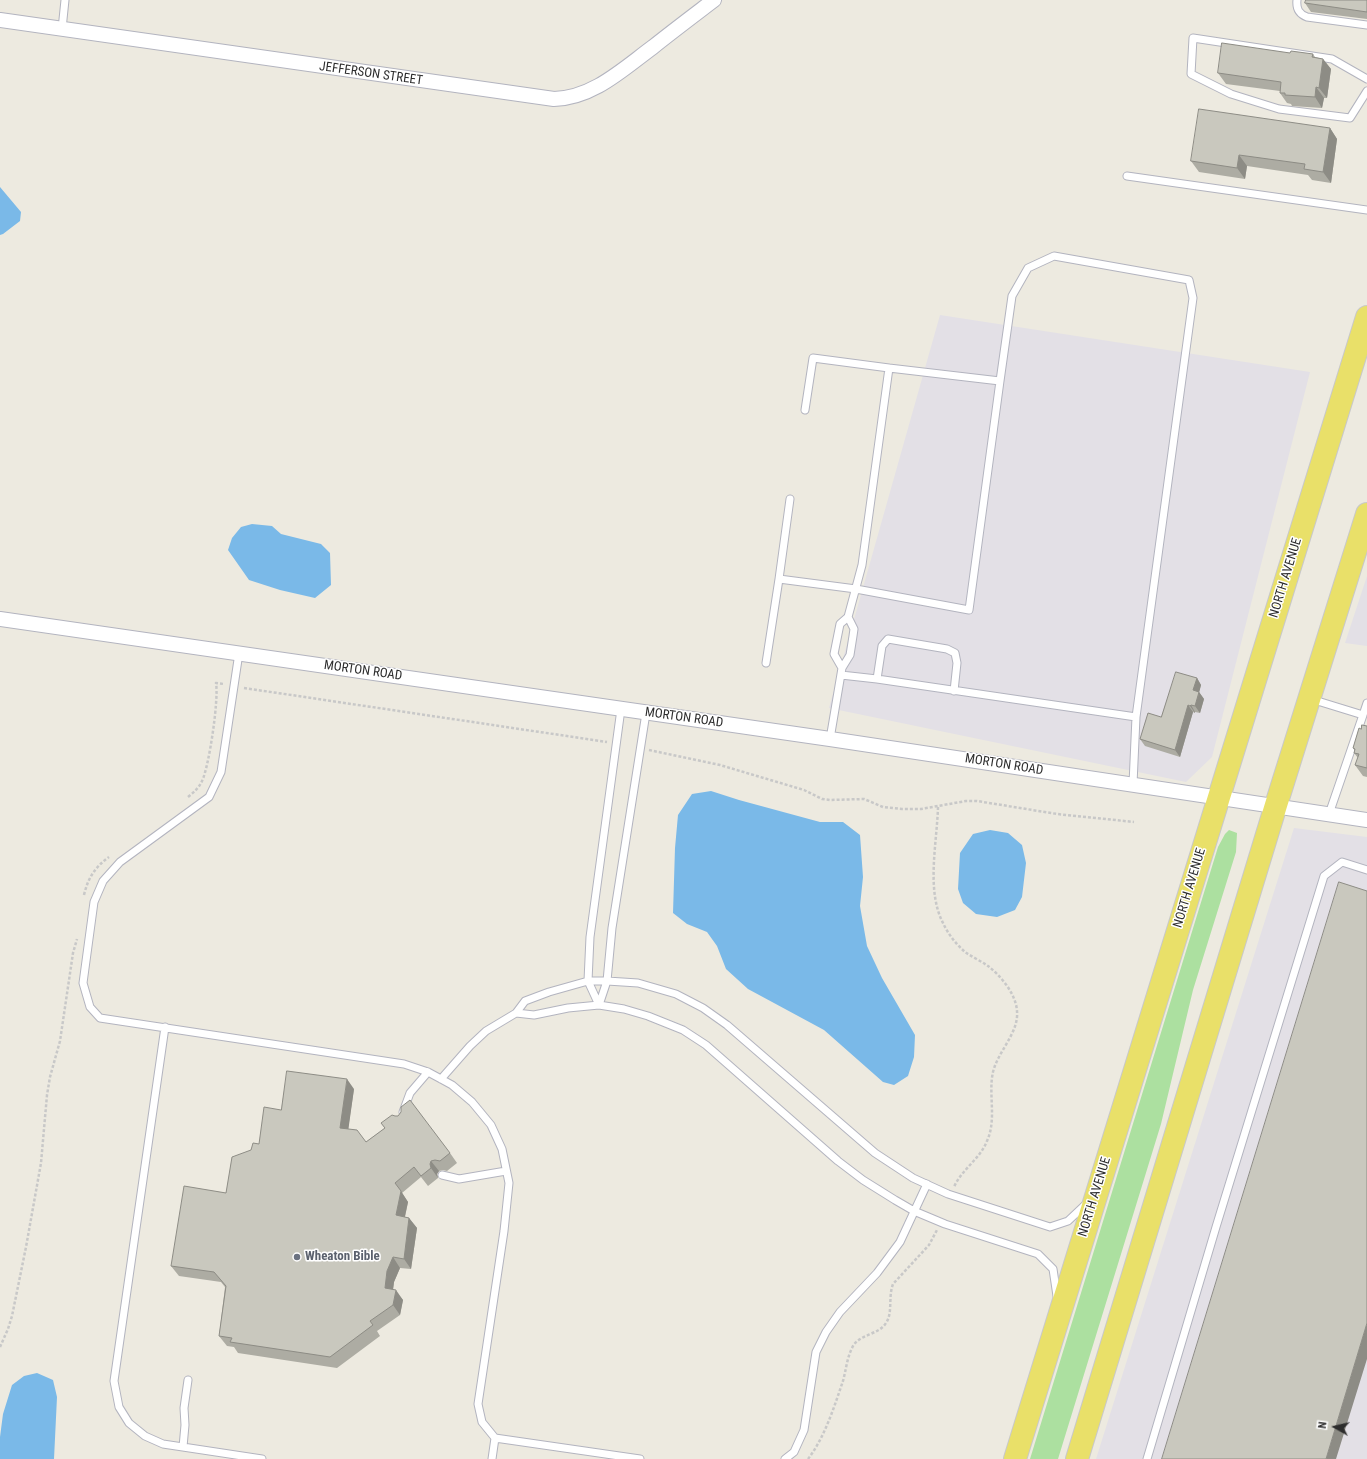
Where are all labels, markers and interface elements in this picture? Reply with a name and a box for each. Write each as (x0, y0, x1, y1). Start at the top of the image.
street label: JEFFERSON STREET (318, 59, 424, 89)
street label: NORTH AVENUE (1266, 536, 1306, 620)
street label: MORTON ROAD (323, 658, 403, 684)
street label: MORTON ROAD (644, 705, 724, 731)
street label: MORTON ROAD (964, 751, 1044, 779)
street label: NORTH AVENUE (1170, 846, 1210, 930)
street label: NORTH AVENUE (1075, 1155, 1115, 1239)
place label: Wheaton Bible (305, 1249, 380, 1265)
marker: Wheaton Bible (292, 1252, 302, 1262)
north arrow (1315, 1407, 1355, 1447)
text: N (1316, 1421, 1330, 1430)

